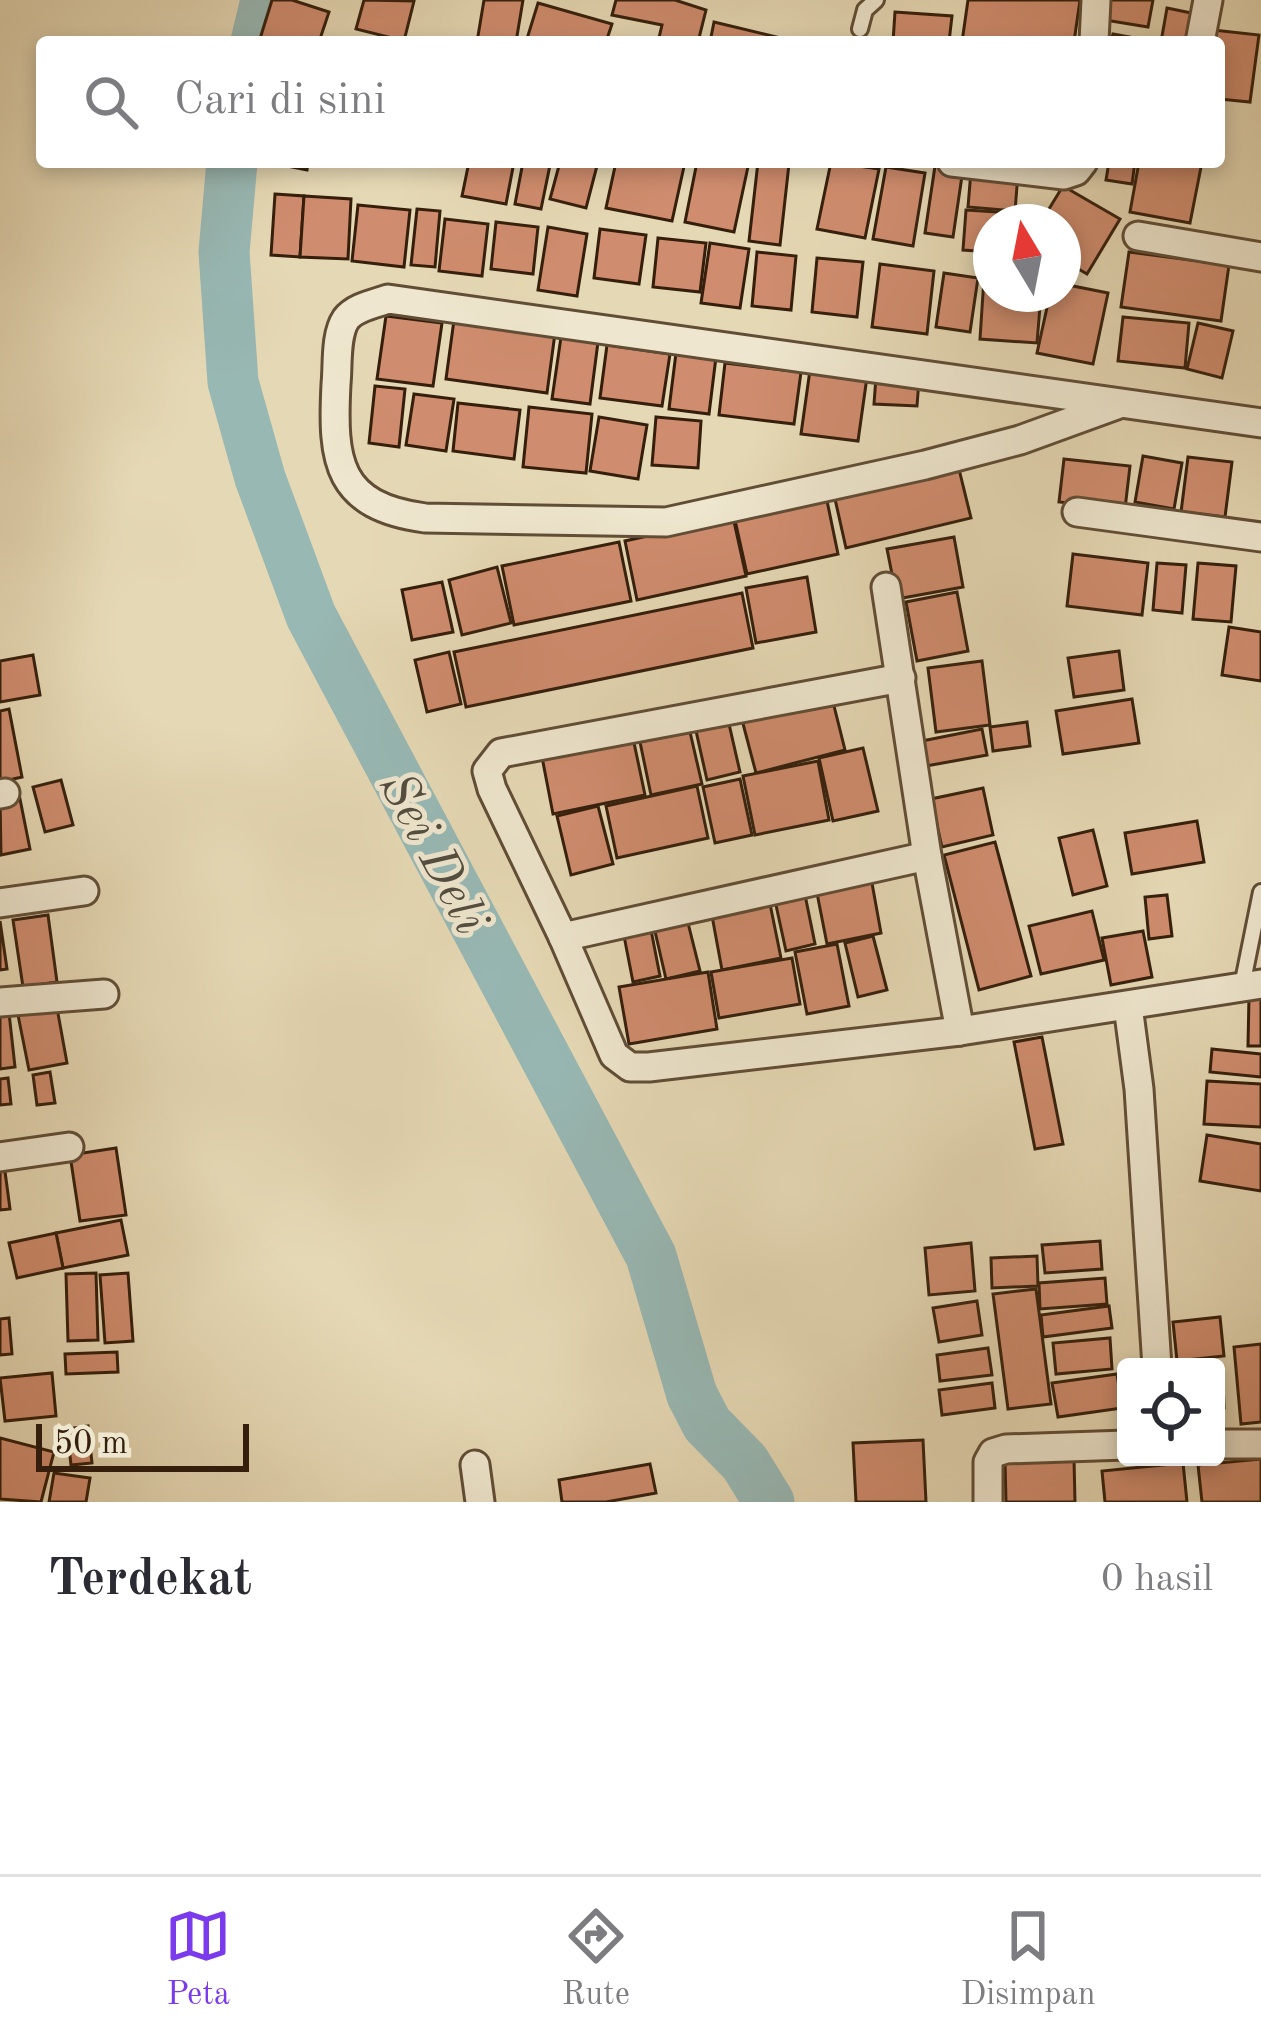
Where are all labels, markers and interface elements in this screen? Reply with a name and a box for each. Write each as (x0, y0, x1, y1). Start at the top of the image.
search box (36, 36, 1225, 168)
icon: search (78, 69, 144, 135)
text: Cari di sini (174, 79, 386, 124)
north arrow (973, 204, 1081, 312)
water label: Sei Deli (368, 765, 496, 943)
map controls (1117, 1358, 1225, 1466)
button: locate (1117, 1358, 1225, 1466)
scale bar (36, 1418, 249, 1471)
text: 50 m (54, 1428, 128, 1461)
text: Terdekat (48, 1555, 252, 1606)
text: 0 hasil (1101, 1560, 1213, 1599)
tab: Peta (165, 1903, 231, 2016)
tab: Rute (562, 1903, 630, 2016)
tab: Disimpan (960, 1903, 1096, 2016)

